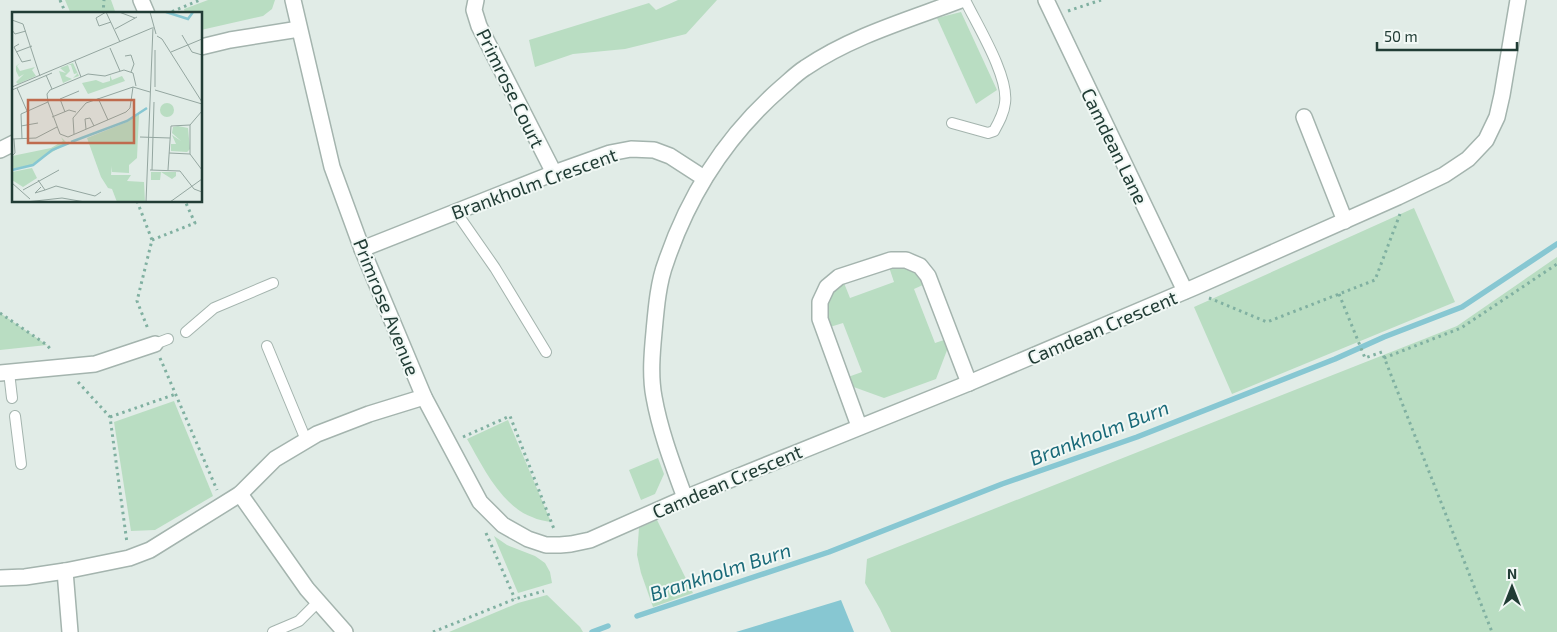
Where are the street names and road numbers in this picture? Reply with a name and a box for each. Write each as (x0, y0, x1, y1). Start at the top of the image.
street label: Primrose Court (472, 25, 550, 151)
street label: Camdean Lane (1077, 84, 1153, 208)
street label: Brankholm Crescent (448, 142, 620, 224)
street label: Primrose Avenue (349, 235, 425, 379)
street label: Camdean Crescent (1024, 285, 1180, 369)
street label: Camdean Crescent (649, 439, 805, 523)

